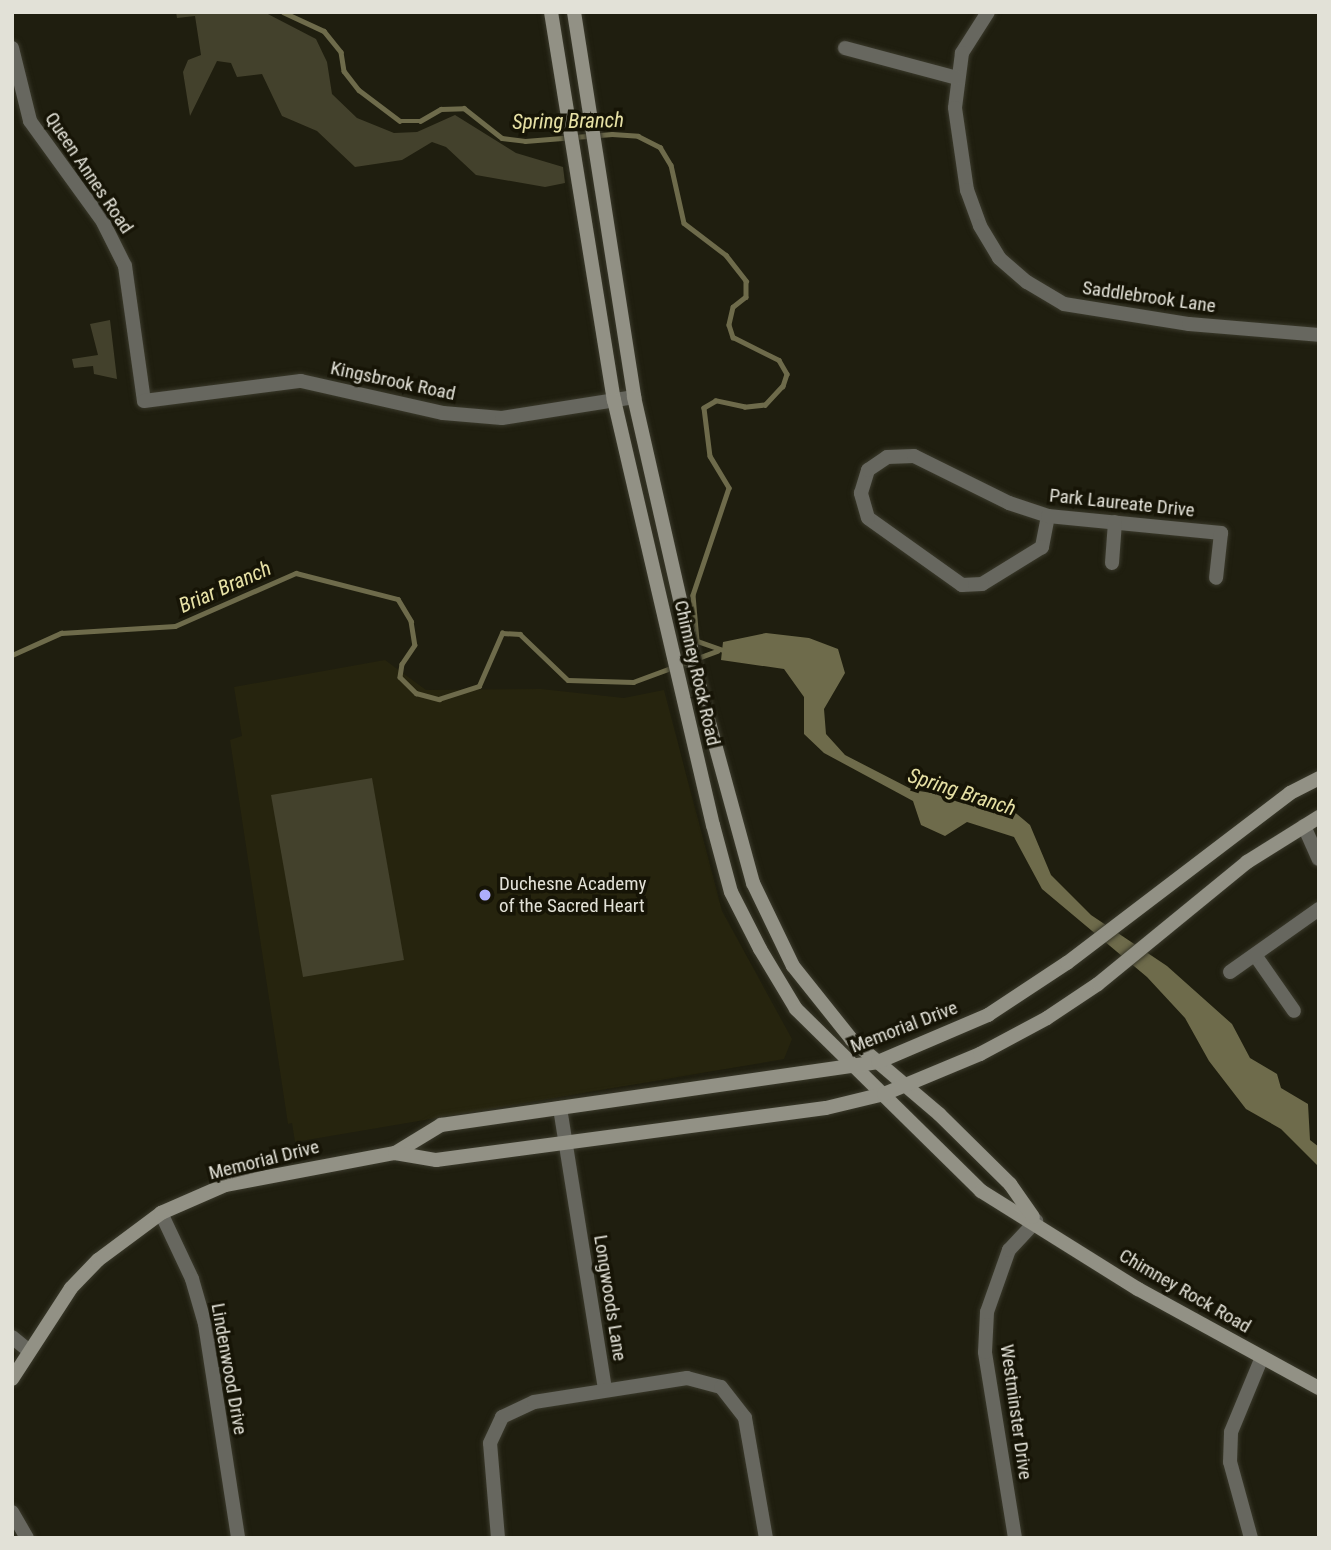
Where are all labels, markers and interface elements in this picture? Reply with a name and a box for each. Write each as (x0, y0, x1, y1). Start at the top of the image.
water label: Spring Branch (512, 107, 624, 135)
street label: Queen Annes Road (40, 108, 138, 238)
street label: Saddlebrook Lane (1081, 276, 1217, 318)
street label: Kingsbrook Road (328, 357, 458, 405)
street label: Park Laureate Drive (1048, 484, 1196, 522)
water label: Briar Branch (175, 555, 275, 619)
street label: Chimney Rock Road (669, 598, 725, 748)
water label: Spring Branch (905, 763, 1019, 821)
place label: Duchesne Academy of the Sacred Heart (499, 873, 646, 917)
marker: Duchesne Academy of the Sacred Heart (477, 887, 493, 903)
street label: Memorial Drive (847, 996, 961, 1058)
street label: Memorial Drive (206, 1135, 322, 1185)
street label: Longwoods Lane (589, 1233, 631, 1363)
street label: Chimney Rock Road (1115, 1244, 1255, 1338)
street label: Lindenwood Drive (206, 1301, 252, 1437)
street label: Westminster Drive (995, 1343, 1037, 1481)

